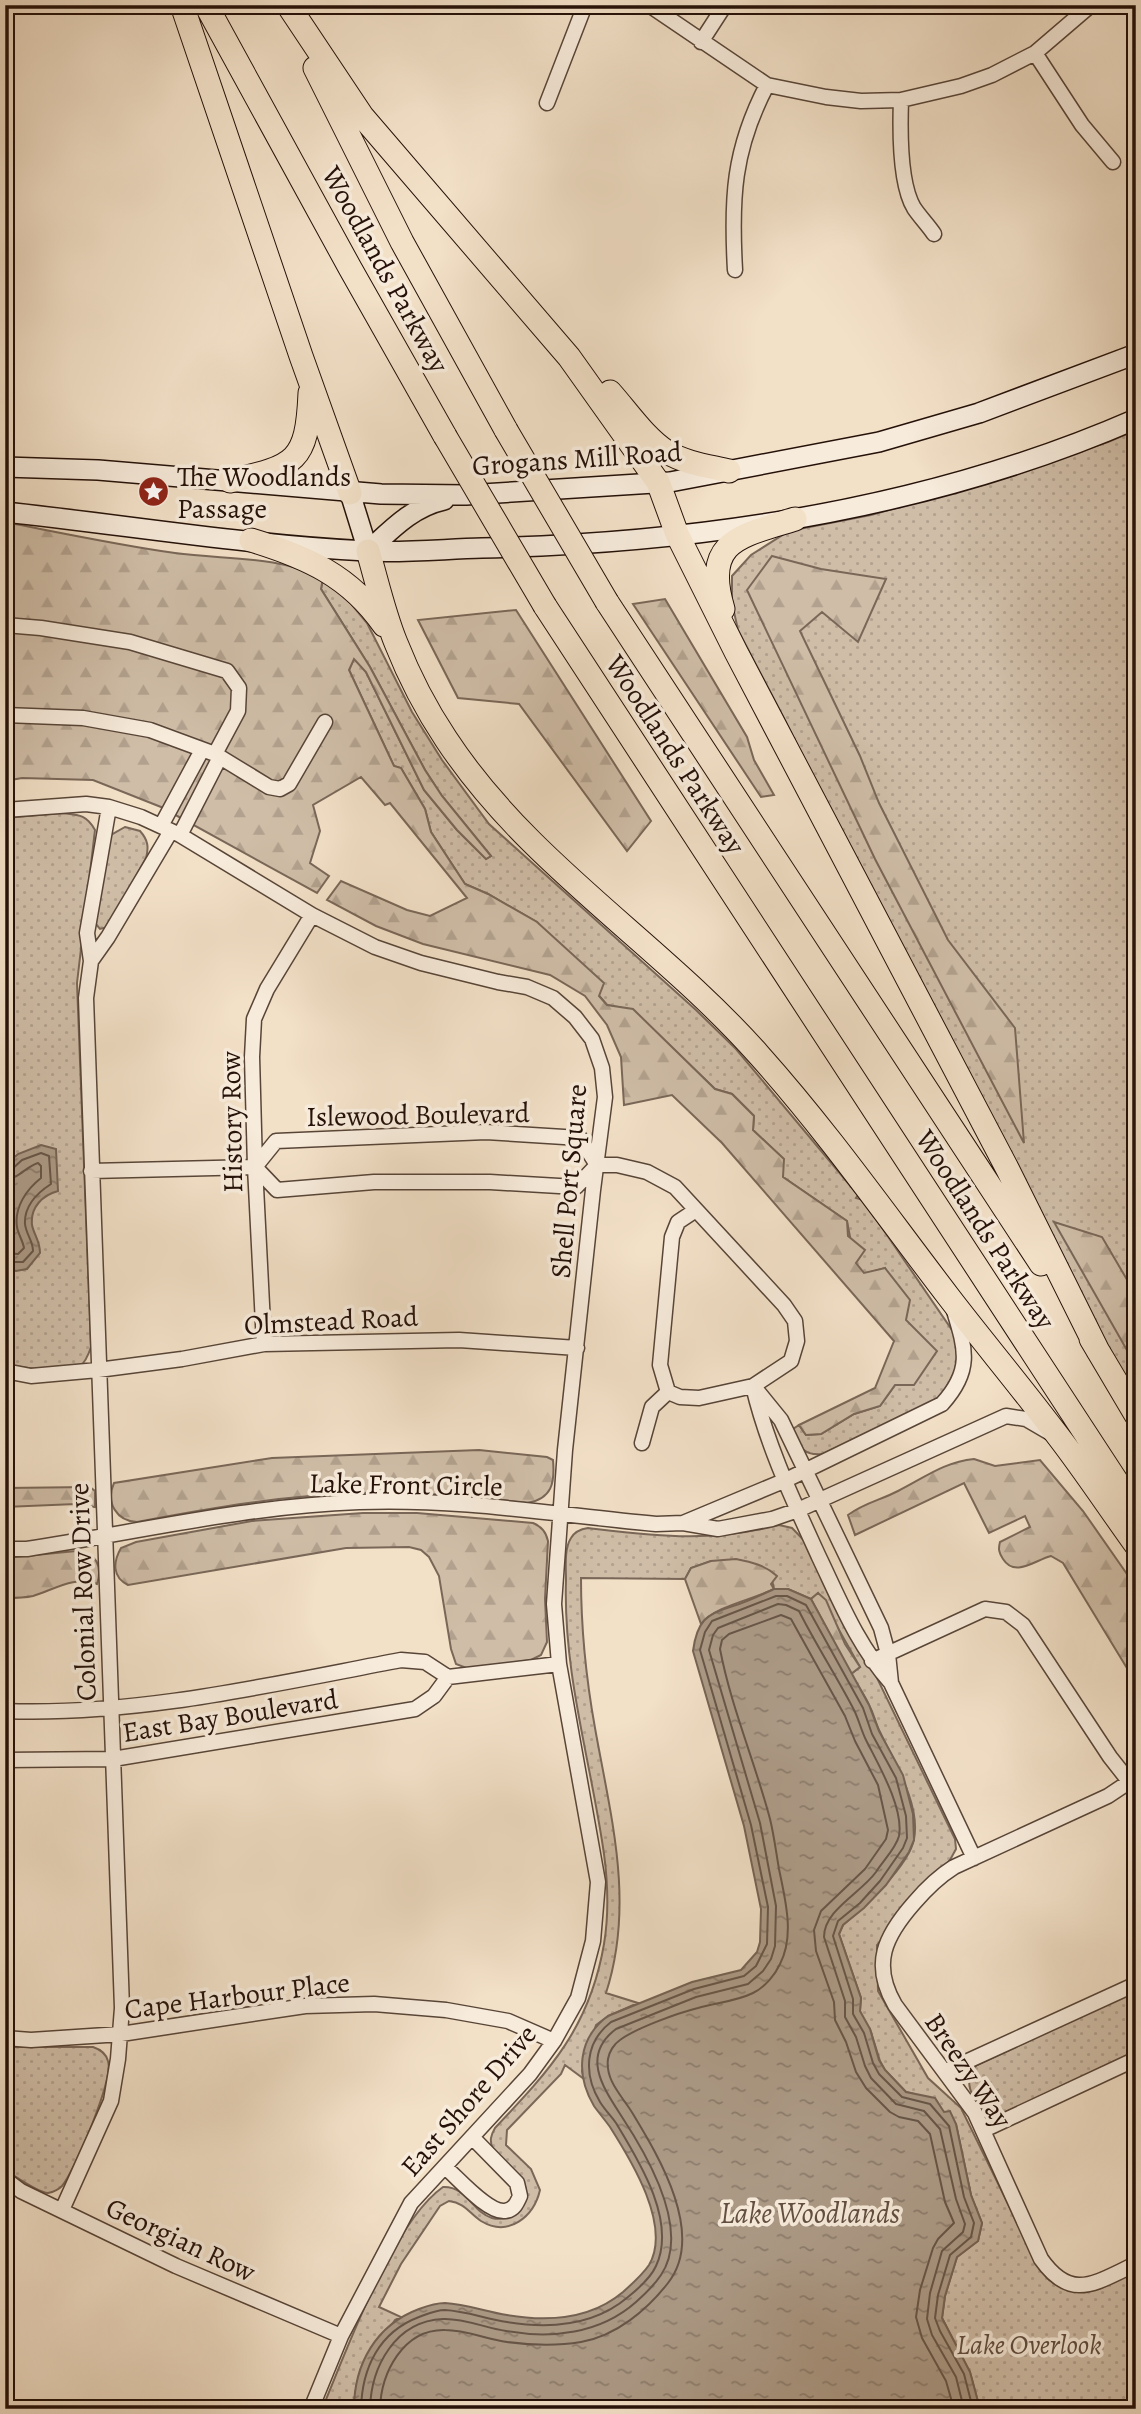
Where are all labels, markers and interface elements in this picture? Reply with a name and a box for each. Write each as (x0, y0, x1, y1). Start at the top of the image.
street label: Woodlands Parkway (312, 158, 458, 380)
street label: Grogans Mill Road (471, 433, 684, 485)
place label: The Woodlands Passage (177, 458, 351, 528)
place icon: The Woodlands Passage (137, 475, 171, 509)
street label: Woodlands Parkway (596, 647, 754, 862)
street label: History Row (212, 1050, 252, 1193)
street label: Shell Port Square (542, 1082, 596, 1280)
street label: Islewood Boulevard (306, 1094, 531, 1136)
street label: Woodlands Parkway (906, 1122, 1064, 1337)
street label: Olmstead Road (243, 1297, 420, 1345)
street label: Lake Front Circle (309, 1464, 503, 1506)
street label: Colonial Row Drive (60, 1482, 106, 1702)
street label: East Bay Boulevard (120, 1680, 342, 1752)
street label: Cape Harbour Place (122, 1963, 352, 2029)
street label: Breezy Way (916, 2005, 1021, 2136)
street label: East Shore Drive (392, 2017, 545, 2185)
street label: Georgian Row (100, 2189, 262, 2291)
water label: Lake Woodlands (720, 2193, 900, 2233)
park label: Lake Overlook (956, 2326, 1102, 2364)

